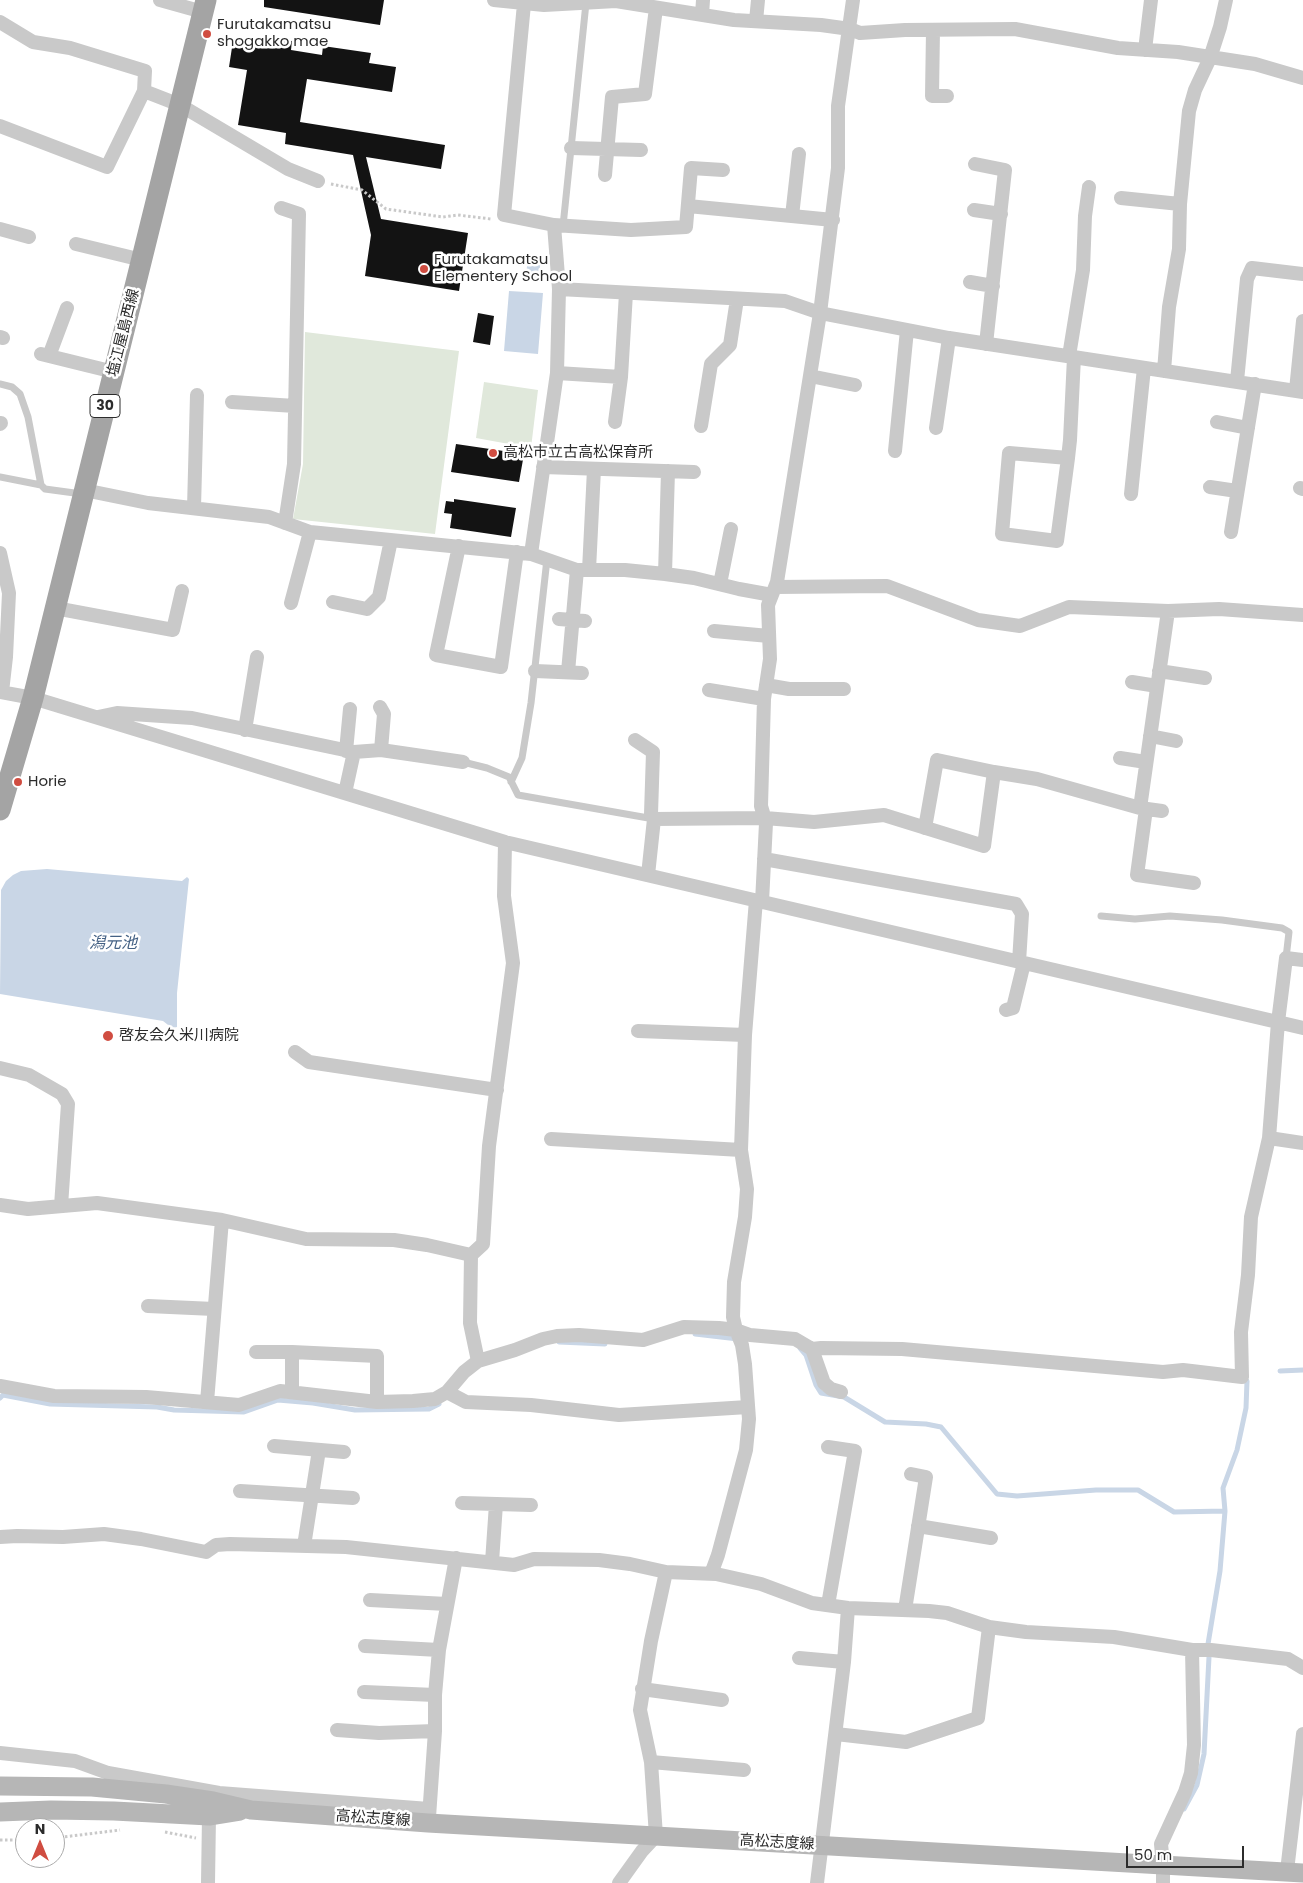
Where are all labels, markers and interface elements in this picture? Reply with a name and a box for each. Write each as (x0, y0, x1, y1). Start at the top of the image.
place label: Furutakamatsu shogakko mae (217, 16, 331, 51)
marker: Furutakamatsu shogakko mae (201, 28, 213, 40)
place label: Furutakamatsu Elementery School (434, 251, 572, 286)
marker: Furutakamatsu Elementery School (418, 263, 430, 275)
street label: 塩江屋島西線 (104, 287, 144, 379)
road number: 30 (90, 394, 120, 418)
place label: 高松市立古高松保育所 (503, 444, 653, 462)
marker: 高松市立古高松保育所 (487, 447, 499, 459)
place label: Horie (28, 773, 67, 791)
marker: Horie (12, 776, 24, 788)
water label: 潟元池 (89, 934, 137, 954)
place label: 啓友会久米川病院 (119, 1027, 239, 1045)
marker: 啓友会久米川病院 (101, 1029, 115, 1043)
street label: 高松志度線 (335, 1807, 411, 1831)
north arrow (15, 1818, 65, 1868)
text: N (35, 1819, 45, 1839)
street label: 高松志度線 (739, 1832, 815, 1854)
scale bar (1128, 1836, 1246, 1868)
text: 50 m (1134, 1844, 1172, 1865)

